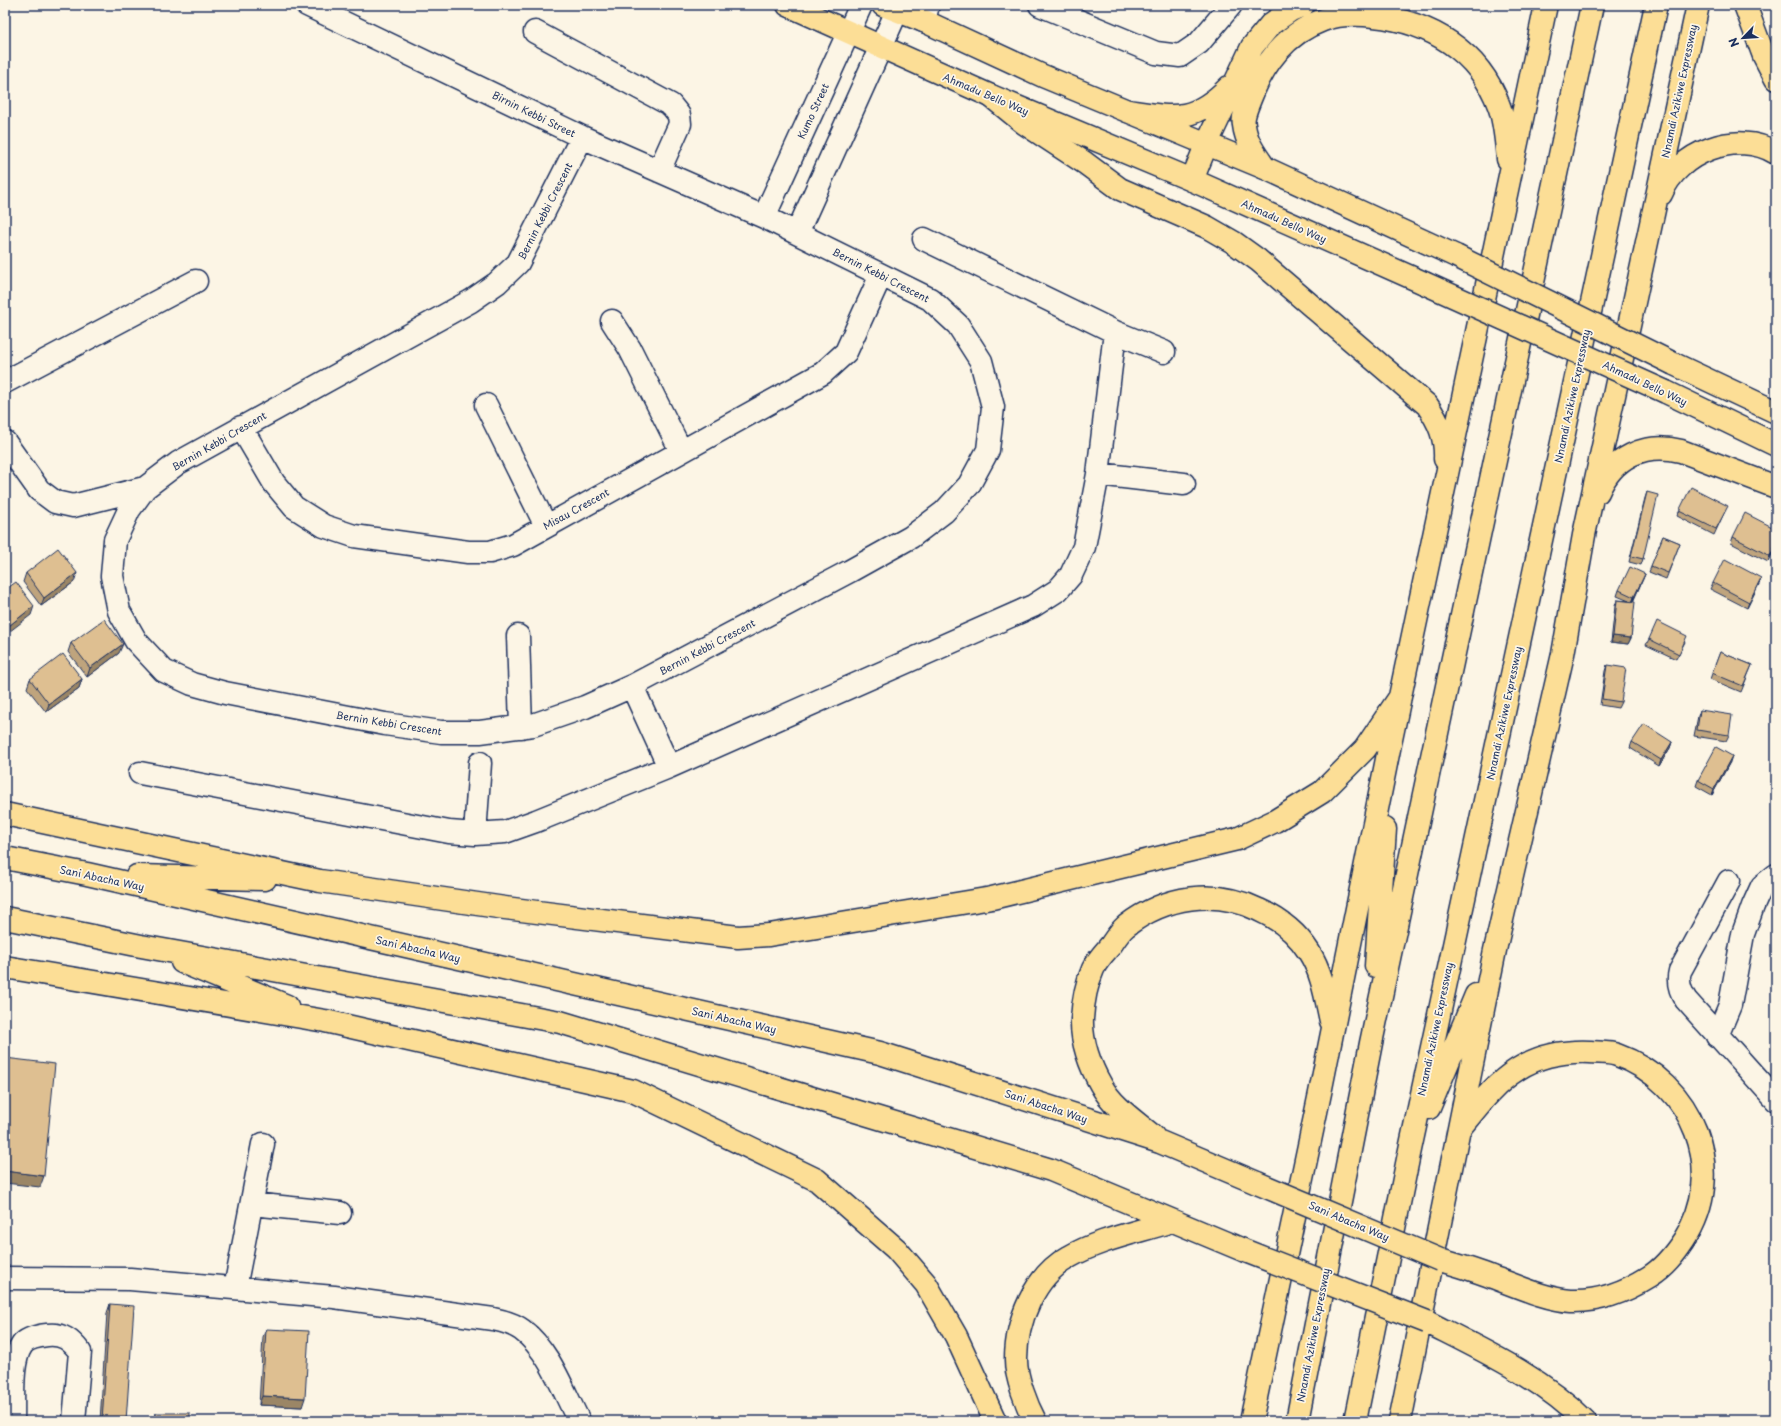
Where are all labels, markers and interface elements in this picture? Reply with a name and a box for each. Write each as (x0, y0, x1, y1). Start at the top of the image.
north arrow (1723, 18, 1763, 58)
street label: Nnamdi Azikiwe Expressway (1657, 23, 1701, 159)
text: N (1724, 35, 1743, 50)
street label: Ahmadu Bello Way (941, 69, 1032, 119)
street label: Kumo Street (793, 81, 832, 141)
street label: Birnin Kebbi Street (490, 87, 578, 140)
street label: Bernin Kebbi Crescent (514, 160, 575, 262)
street label: Ahmadu Bello Way (1239, 195, 1329, 246)
street label: Bernin Kebbi Crescent (830, 244, 932, 305)
street label: Nnamdi Azikiwe Expressway (1550, 328, 1594, 464)
street label: Ahmadu Bello Way (1600, 356, 1690, 409)
street label: Bernin Kebbi Crescent (169, 407, 269, 474)
street label: Misau Crescent (540, 484, 612, 533)
street label: Bernin Kebbi Crescent (656, 615, 757, 678)
street label: Nnamdi Azikiwe Expressway (1482, 645, 1526, 781)
street label: Bernin Kebbi Crescent (335, 707, 443, 738)
street label: Sani Abacha Way (58, 861, 146, 894)
street label: Sani Abacha Way (374, 931, 462, 966)
street label: Nnamdi Azikiwe Expressway (1413, 961, 1457, 1097)
street label: Sani Abacha Way (690, 1002, 778, 1037)
street label: Sani Abacha Way (1003, 1085, 1090, 1126)
street label: Sani Abacha Way (1306, 1197, 1392, 1244)
street label: Nnamdi Azikiwe Expressway (1292, 1267, 1334, 1403)

